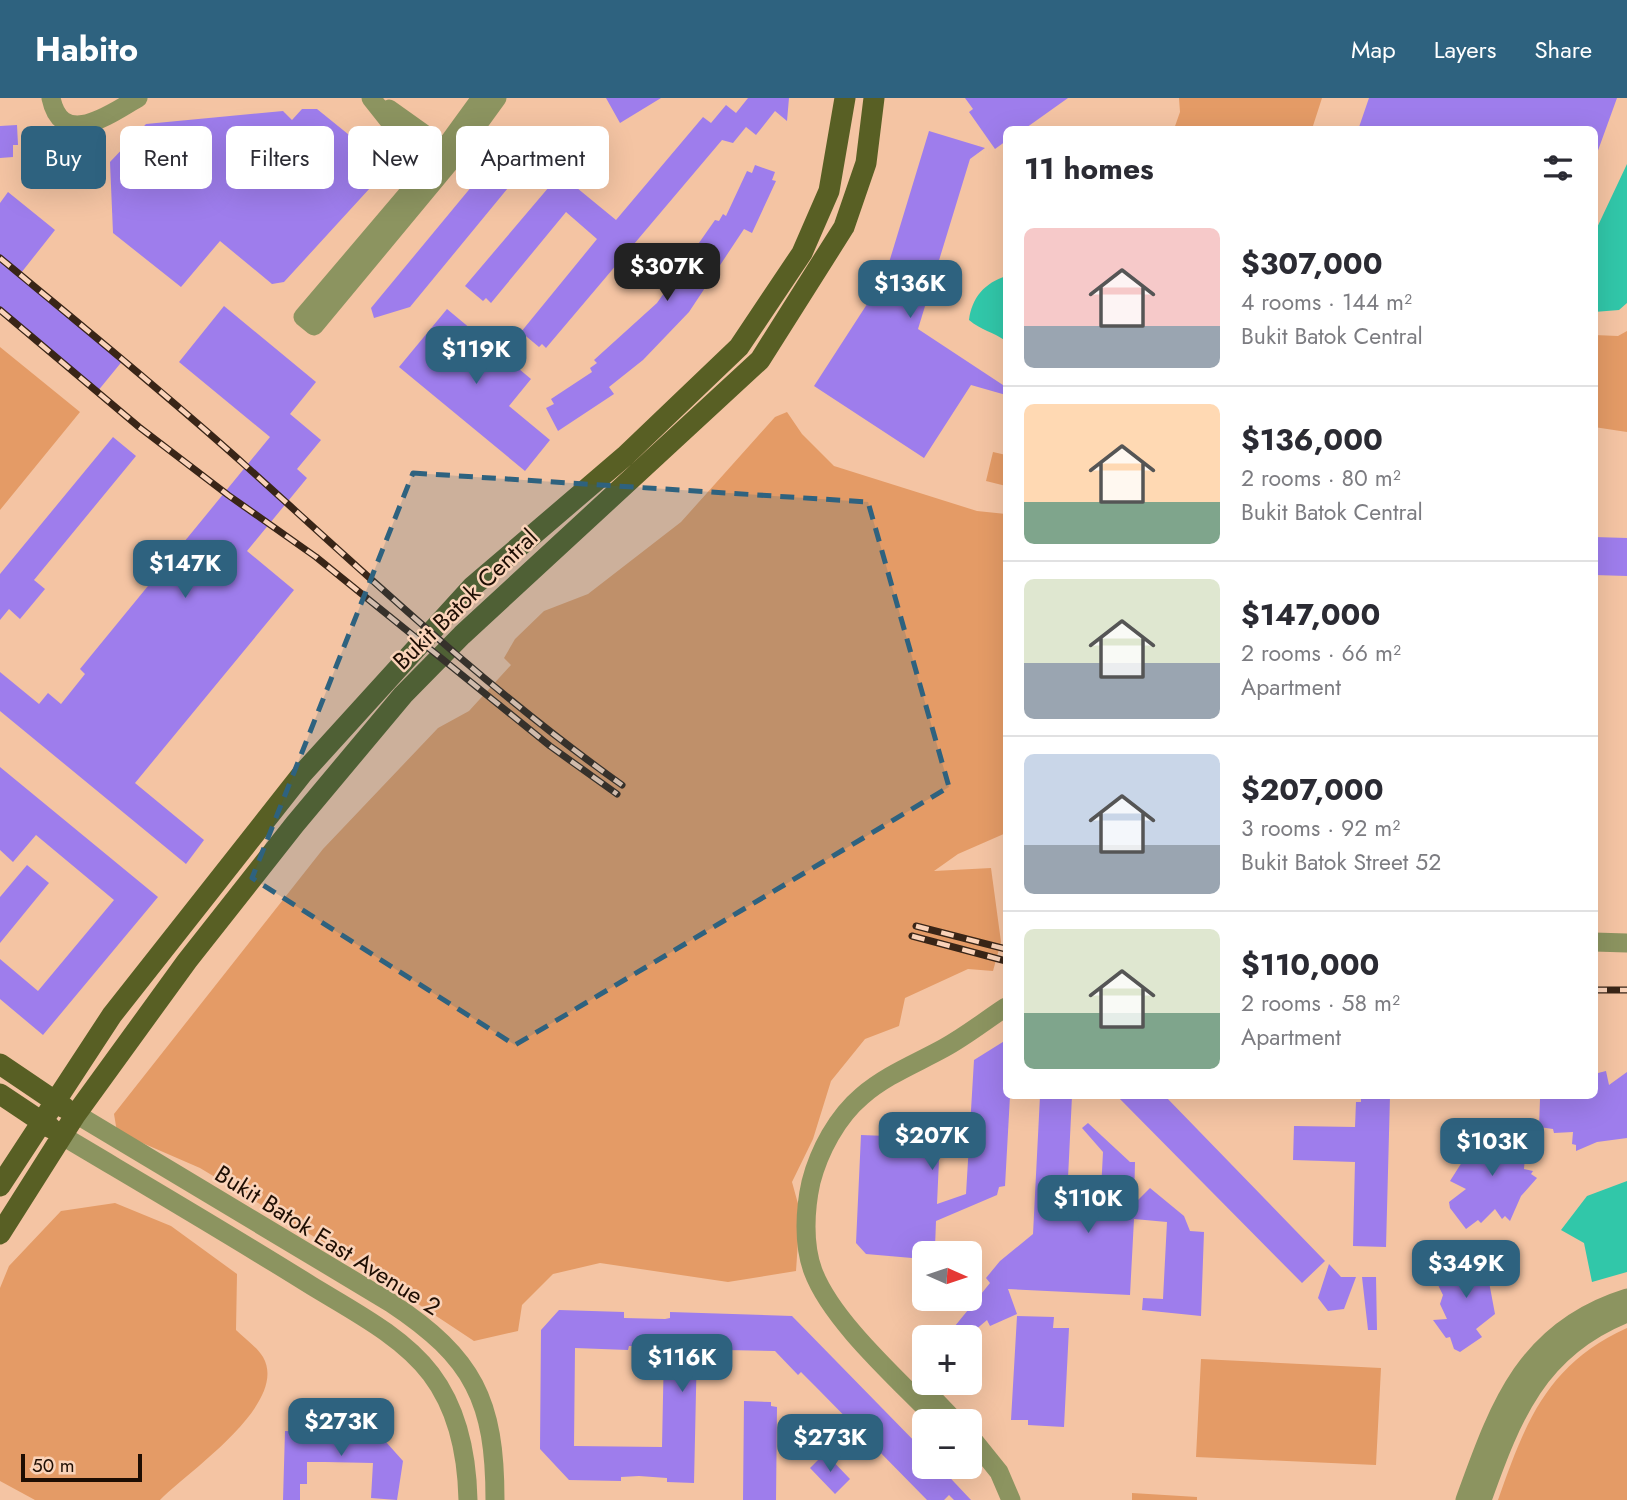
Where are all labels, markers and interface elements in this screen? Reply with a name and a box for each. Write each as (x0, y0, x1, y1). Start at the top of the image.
text: Habito (35, 26, 138, 73)
text: Map (1351, 32, 1396, 67)
text: Layers (1434, 32, 1496, 67)
text: Share (1534, 32, 1592, 67)
chip: Buy (21, 126, 106, 189)
chip: Rent (120, 126, 212, 189)
chip: Filters (226, 126, 334, 189)
chip: New (348, 126, 442, 189)
chip: Apartment (456, 126, 609, 189)
text: 11 homes (1024, 147, 1154, 190)
icon: filters (1539, 149, 1577, 187)
text: $307,000 (1241, 242, 1383, 285)
pin: $307K (618, 244, 716, 303)
text: $307K (630, 249, 704, 283)
icon: home (1080, 256, 1164, 340)
pin: $136K (861, 260, 959, 320)
text: $136K (874, 266, 946, 300)
text: 4 rooms · 144 m² (1241, 285, 1412, 319)
text: Bukit Batok Central (1241, 319, 1423, 353)
pin: $119K (427, 327, 525, 386)
text: $119K (441, 332, 511, 366)
text: $136,000 (1241, 418, 1383, 461)
icon: home (1080, 432, 1164, 516)
text: 2 rooms · 80 m² (1241, 461, 1401, 495)
text: Bukit Batok Central (1241, 495, 1423, 529)
street label: Bukit Batok Central (385, 520, 545, 678)
pin: $147K (136, 540, 234, 600)
text: $147K (149, 546, 221, 580)
text: $147,000 (1241, 593, 1380, 636)
icon: home (1080, 607, 1164, 691)
text: 2 rooms · 66 m² (1241, 636, 1401, 670)
text: Apartment (1241, 670, 1341, 704)
text: $207,000 (1241, 768, 1384, 811)
icon: home (1080, 782, 1164, 866)
text: 3 rooms · 92 m² (1241, 811, 1400, 845)
text: Bukit Batok Street 52 (1241, 845, 1441, 879)
text: $110,000 (1241, 943, 1379, 986)
icon: home (1080, 957, 1164, 1041)
text: 2 rooms · 58 m² (1241, 986, 1400, 1020)
text: Apartment (1241, 1020, 1341, 1054)
pin: $207K (883, 1112, 981, 1172)
text: $207K (895, 1118, 969, 1152)
pin: $103K (1443, 1118, 1541, 1178)
text: $103K (1456, 1124, 1528, 1158)
street label: Bukit Batok East Avenue 2 (208, 1156, 448, 1324)
pin: $110K (1039, 1176, 1137, 1235)
text: $110K (1053, 1181, 1123, 1215)
pin: $349K (1417, 1240, 1515, 1300)
north arrow (912, 1241, 982, 1311)
map controls (912, 1241, 982, 1479)
text: $349K (1428, 1246, 1504, 1280)
button: + (912, 1325, 982, 1395)
pin: $116K (633, 1334, 731, 1394)
text: $116K (647, 1340, 717, 1374)
pin: $273K (292, 1398, 390, 1458)
text: $273K (304, 1404, 378, 1438)
button: − (912, 1409, 982, 1479)
pin: $273K (781, 1414, 879, 1474)
text: $273K (793, 1420, 867, 1454)
scale bar (21, 1451, 142, 1483)
text: 50 m (32, 1452, 75, 1479)

